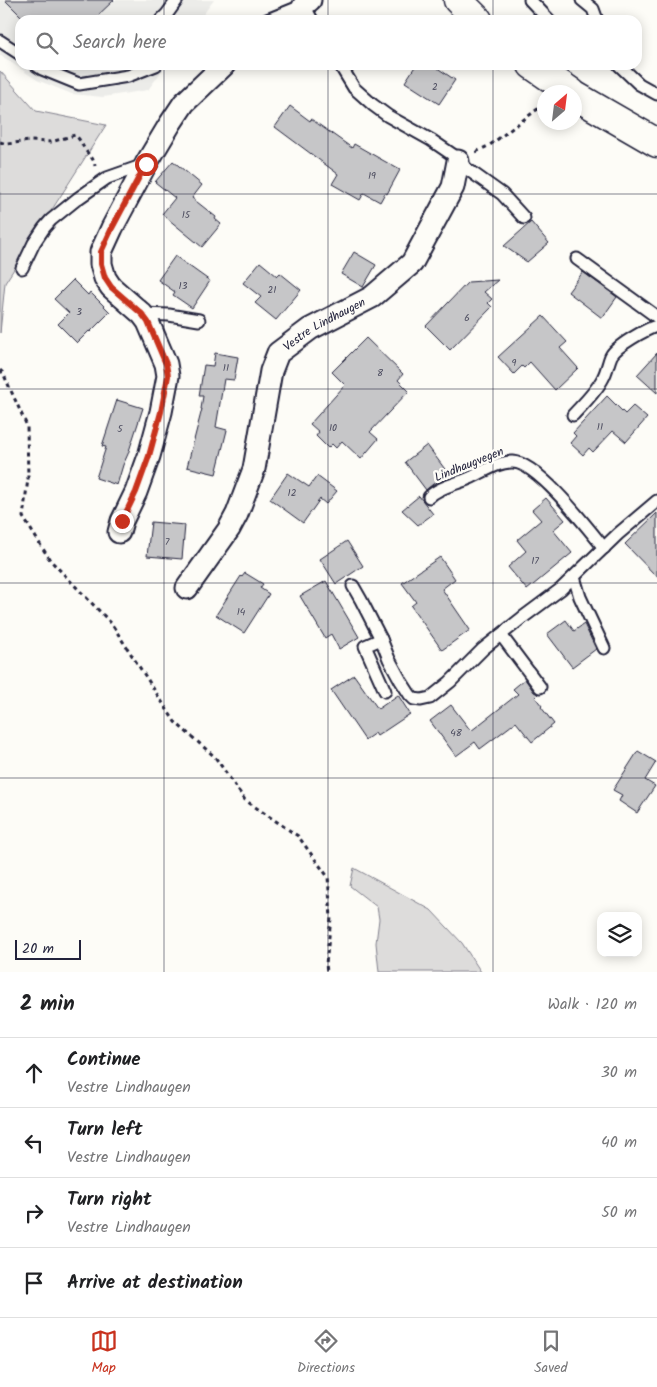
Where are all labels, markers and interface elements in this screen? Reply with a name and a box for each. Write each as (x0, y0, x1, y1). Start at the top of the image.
search box (15, 15, 642, 70)
text: Search here (73, 28, 167, 58)
icon: search (33, 29, 61, 57)
house number: 2 (432, 79, 438, 95)
north arrow (537, 85, 582, 130)
route start (135, 153, 158, 176)
house number: 19 (368, 168, 376, 184)
house number: 15 (182, 207, 191, 223)
house number: 13 (179, 278, 188, 294)
house number: 21 (268, 282, 276, 298)
street label: Vestre Lindhaugen (279, 293, 369, 356)
house number: 3 (76, 304, 82, 320)
house number: 6 (464, 310, 470, 326)
house number: 9 (512, 355, 517, 371)
house number: 11 (223, 360, 229, 376)
house number: 8 (377, 365, 384, 381)
house number: 11 (597, 419, 603, 435)
house number: 10 (329, 420, 337, 436)
house number: 5 (117, 421, 123, 437)
street label: Lindhaugvegen (432, 442, 507, 487)
house number: 12 (288, 485, 297, 501)
route end (111, 510, 134, 533)
house number: 7 (165, 534, 170, 550)
house number: 17 (531, 553, 539, 569)
house number: 14 (237, 604, 246, 620)
house number: 48 (450, 725, 463, 741)
map controls (597, 912, 642, 957)
button: layers (597, 912, 642, 957)
scale bar (15, 937, 81, 960)
text: 20 m (22, 938, 54, 960)
text: 2 min (20, 988, 75, 1021)
text: Walk · 120 m (547, 992, 637, 1017)
text: Continue (67, 1045, 140, 1075)
icon: ahead (20, 1059, 48, 1087)
text: 30 m (601, 1060, 637, 1085)
text: Vestre Lindhaugen (67, 1075, 191, 1100)
text: Turn left (67, 1115, 142, 1145)
icon: left (20, 1129, 48, 1157)
text: 40 m (601, 1130, 637, 1155)
text: Vestre Lindhaugen (67, 1145, 191, 1170)
text: Turn right (67, 1185, 152, 1215)
icon: right (20, 1199, 48, 1227)
text: 50 m (601, 1200, 637, 1225)
text: Vestre Lindhaugen (67, 1215, 191, 1240)
text: Arrive at destination (67, 1268, 243, 1298)
icon: arrive (20, 1269, 48, 1297)
tab: Map (90, 1327, 118, 1379)
tab: Directions (297, 1327, 355, 1379)
tab: Saved (534, 1327, 567, 1379)

